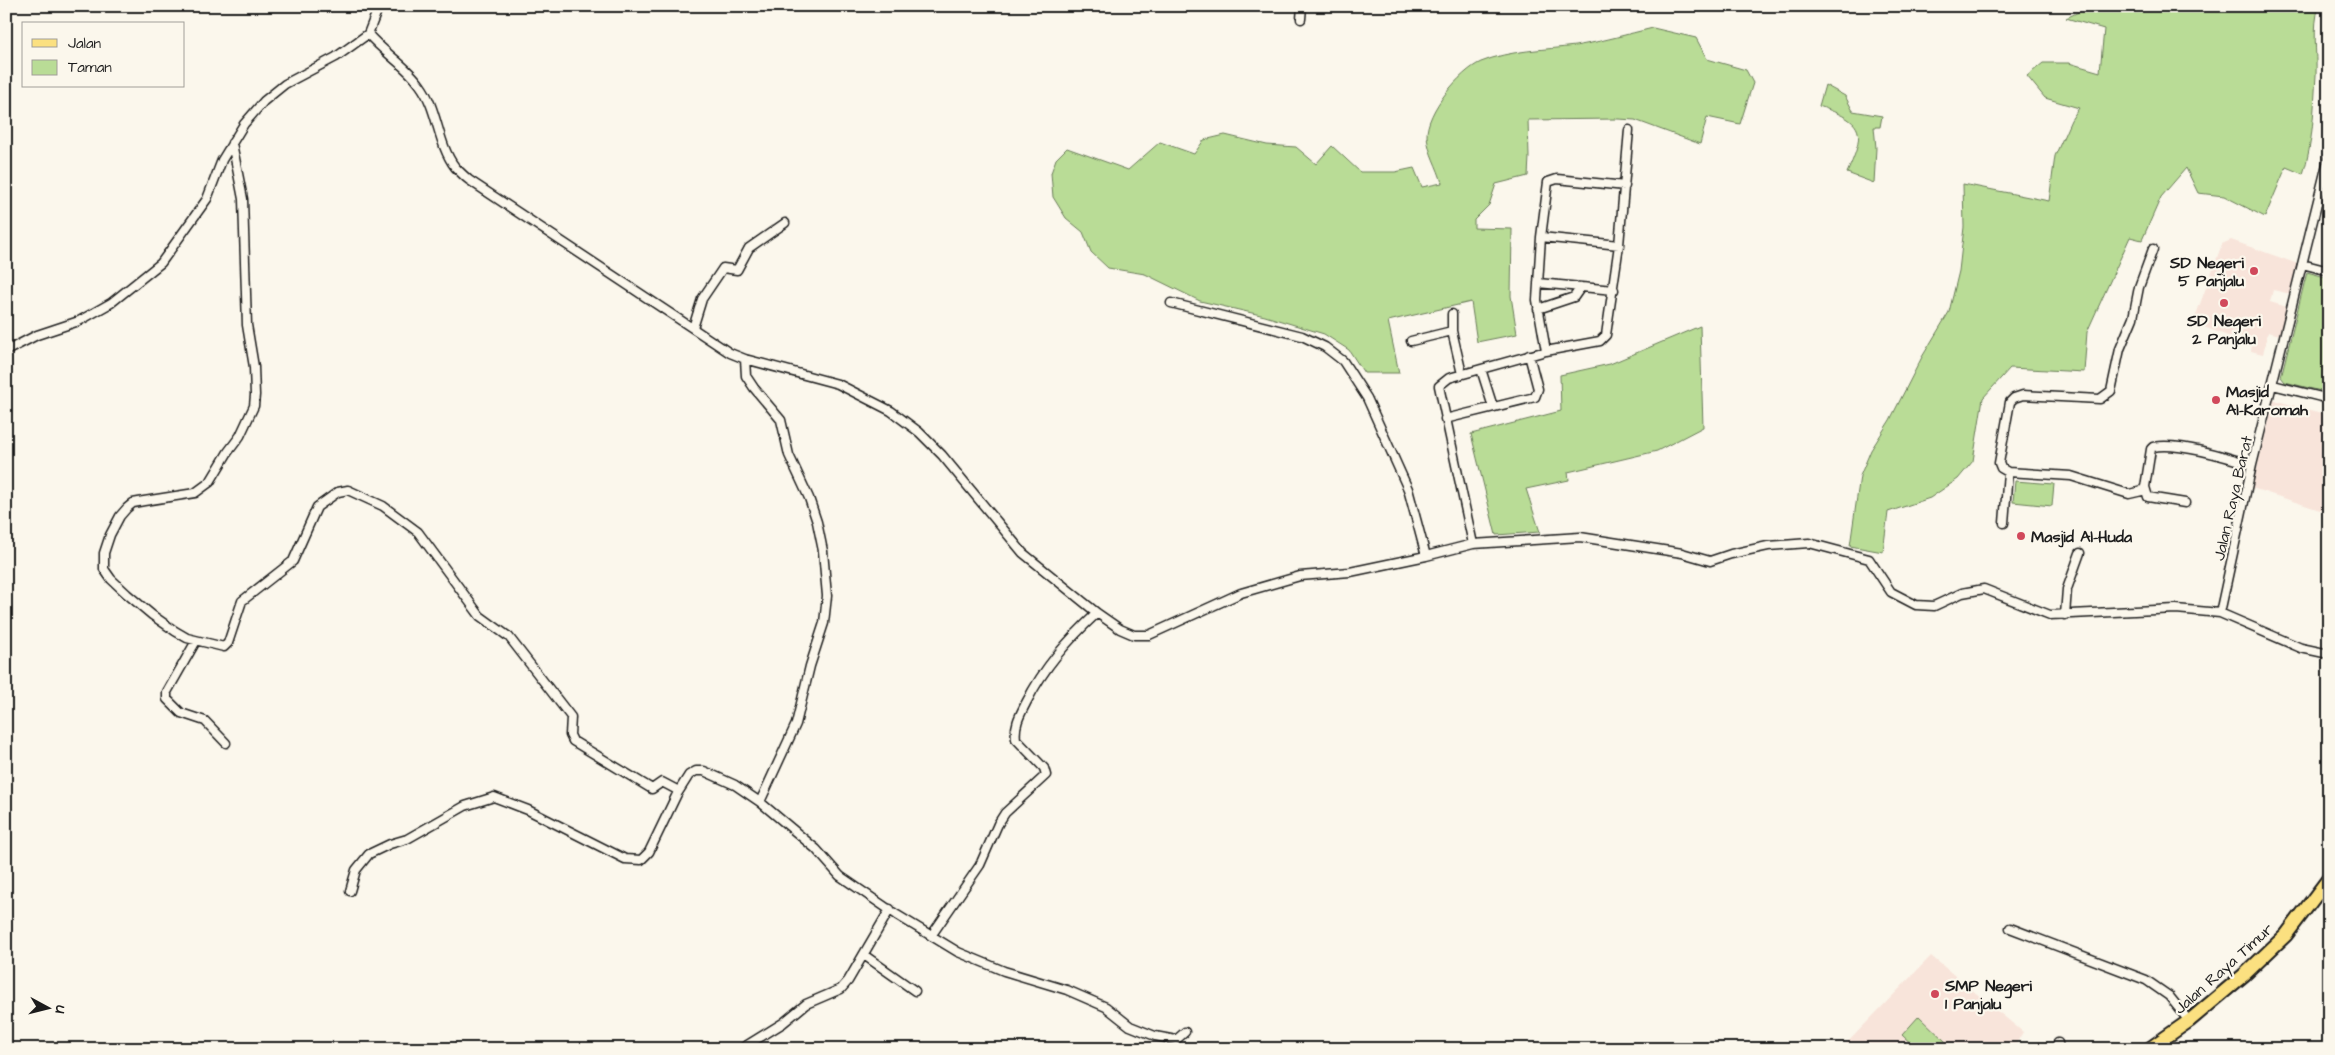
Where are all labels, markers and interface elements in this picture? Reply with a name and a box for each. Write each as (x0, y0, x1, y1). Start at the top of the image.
legend (22, 22, 185, 88)
text: Jalan (68, 33, 102, 54)
text: Taman (68, 57, 112, 78)
place label: SD Negeri 5 Panjalu (2169, 252, 2245, 292)
marker: SD Negeri 5 Panjalu (2248, 265, 2260, 277)
marker: SD Negeri 2 Panjalu (2218, 297, 2230, 309)
place label: SD Negeri 2 Panjalu (2186, 310, 2262, 350)
place label: Masjid Al-Karomah (2226, 381, 2309, 421)
marker: Masjid Al-Karomah (2210, 394, 2222, 406)
street label: Jalan Raya Barat (2208, 433, 2259, 563)
place label: Masjid Al-Huda (2031, 526, 2133, 548)
marker: Masjid Al-Huda (2015, 530, 2027, 542)
street label: Jalan Raya Timur (2169, 918, 2279, 1020)
place label: SMP Negeri 1 Panjalu (1944, 975, 2033, 1015)
north arrow (22, 982, 72, 1032)
marker: SMP Negeri 1 Panjalu (1929, 988, 1941, 1000)
text: U (49, 1004, 70, 1015)

